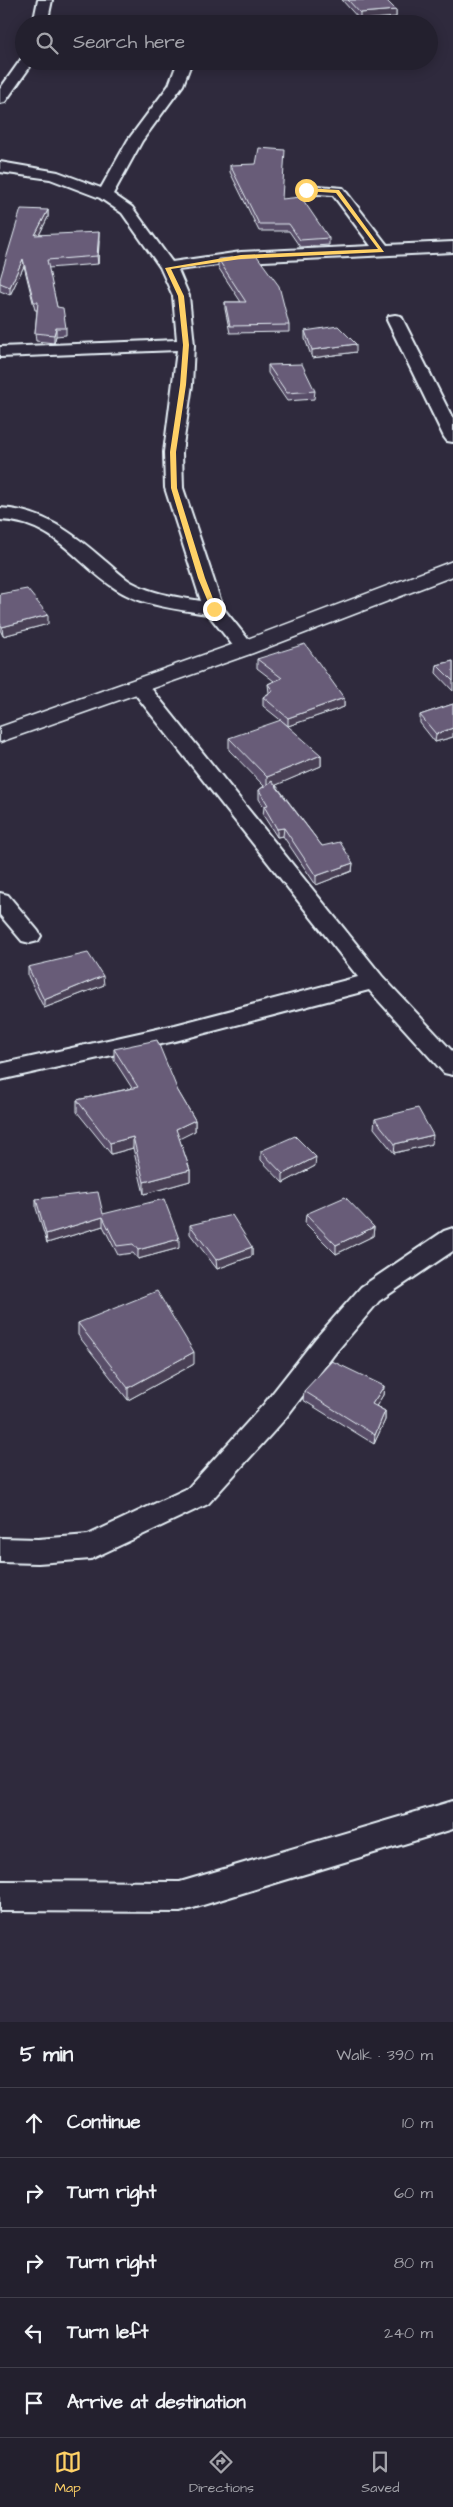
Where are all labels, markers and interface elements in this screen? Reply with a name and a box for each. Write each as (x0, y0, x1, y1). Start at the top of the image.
search box (15, 15, 438, 70)
icon: search (33, 29, 61, 57)
text: Search here (73, 29, 185, 56)
route start (295, 179, 318, 202)
route end (203, 598, 226, 621)
text: 5 min (20, 2040, 73, 2069)
text: Walk · 390 m (336, 2044, 433, 2066)
icon: ahead (20, 2109, 48, 2137)
text: Continue (67, 2109, 141, 2136)
text: 10 m (402, 2112, 433, 2134)
icon: right (20, 2179, 48, 2207)
text: Turn right (67, 2179, 156, 2206)
text: 60 m (394, 2182, 433, 2204)
icon: right (20, 2249, 48, 2277)
text: Turn right (67, 2249, 156, 2276)
text: 80 m (394, 2252, 433, 2274)
icon: left (20, 2319, 48, 2347)
text: Turn left (67, 2319, 148, 2346)
text: 240 m (384, 2322, 433, 2344)
icon: arrive (20, 2389, 48, 2417)
text: Arrive at destination (67, 2389, 246, 2416)
tab: Map (54, 2448, 82, 2498)
tab: Directions (189, 2448, 254, 2498)
tab: Saved (361, 2448, 399, 2498)

